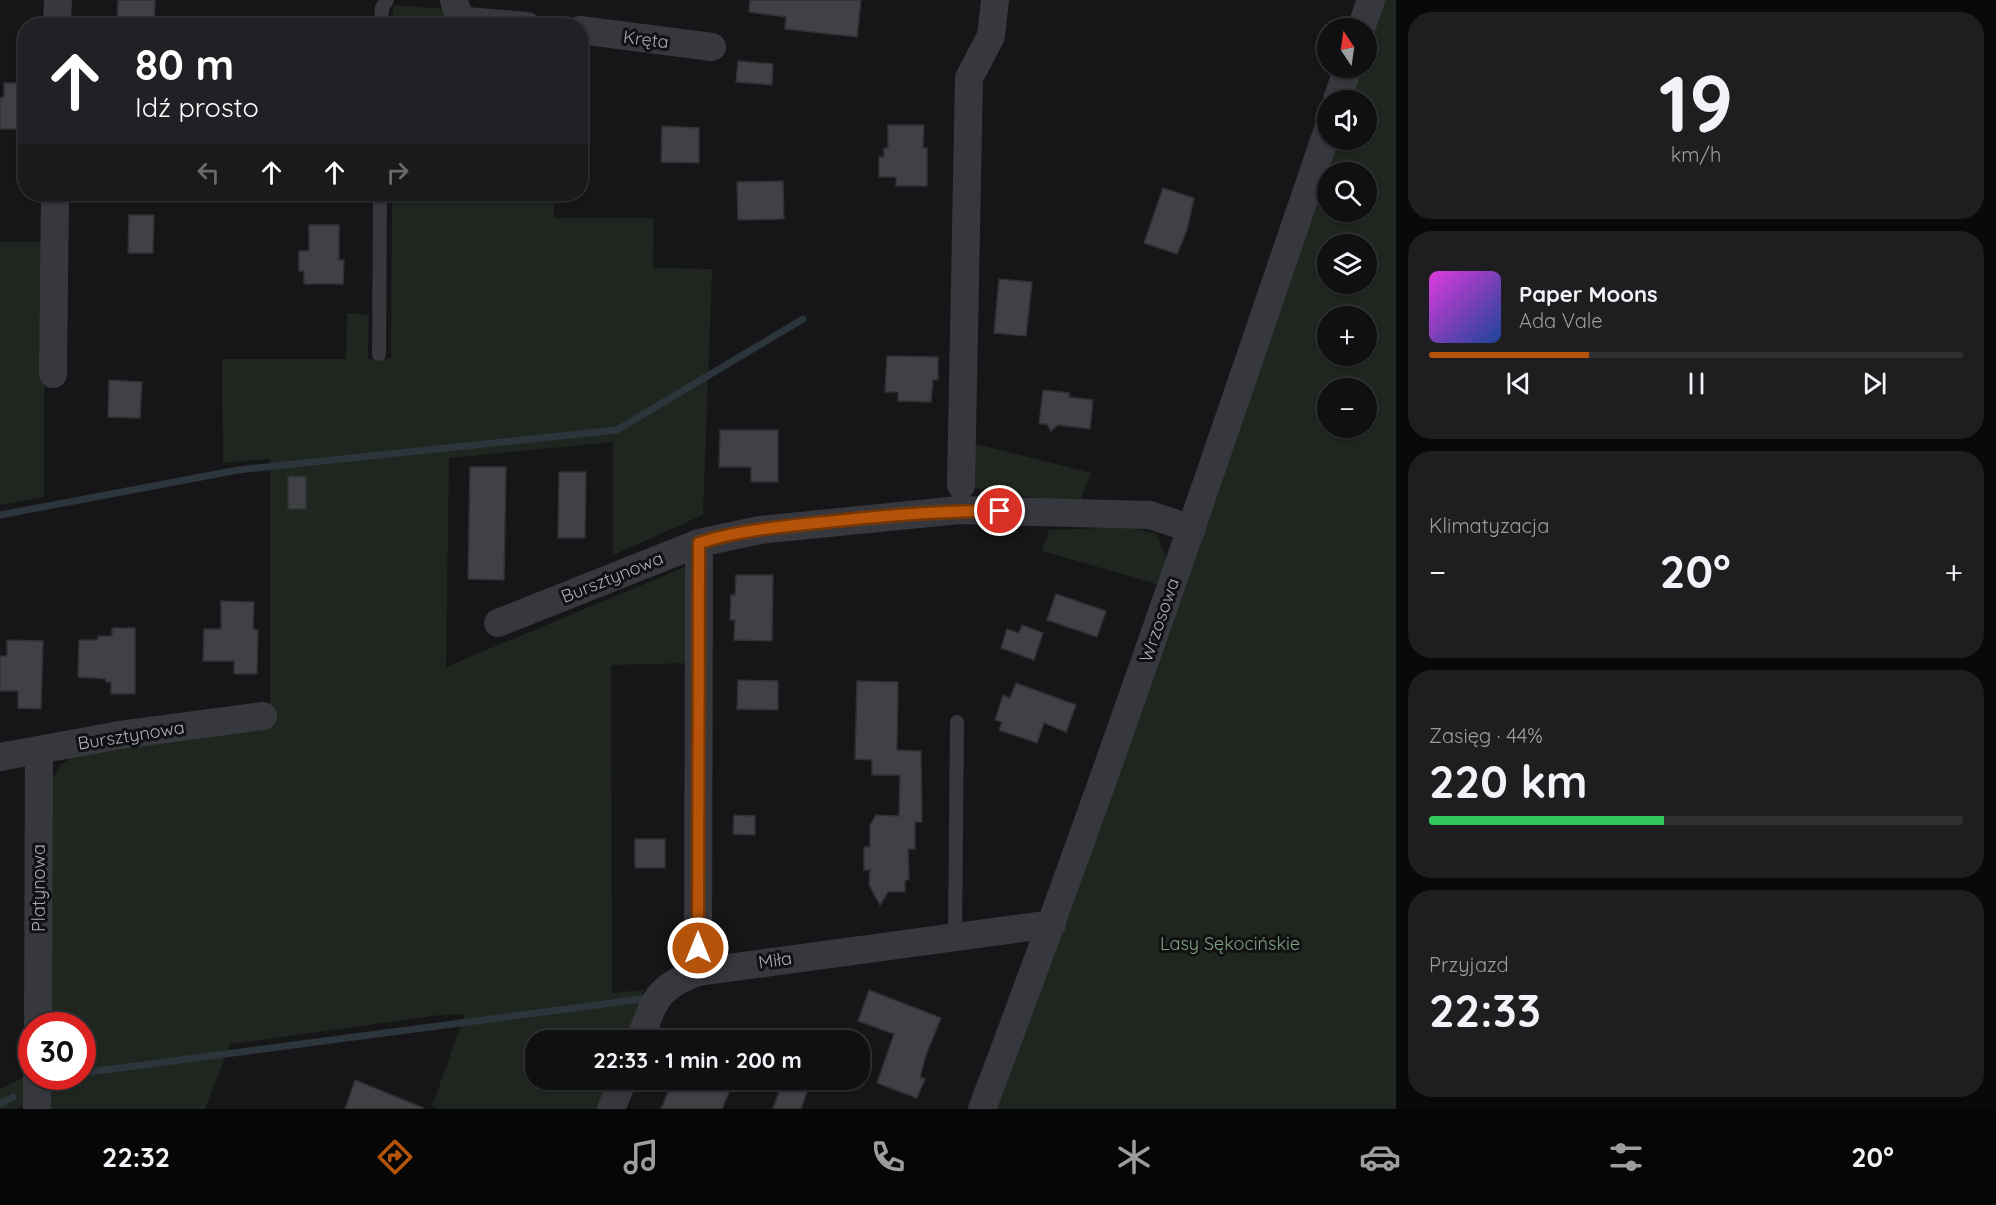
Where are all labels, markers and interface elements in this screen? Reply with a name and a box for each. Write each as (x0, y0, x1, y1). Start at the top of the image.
north arrow (1317, 18, 1377, 78)
map controls (1317, 18, 1377, 438)
street label: Kręta (622, 25, 670, 53)
text: 80 m (135, 38, 234, 91)
icon: ahead (36, 42, 114, 120)
text: 19 (1659, 54, 1733, 152)
text: Idź prosto (135, 90, 259, 124)
button: sound (1317, 90, 1377, 150)
text: km/h (1671, 142, 1721, 167)
icon: left (192, 156, 225, 189)
icon: ahead (255, 156, 288, 189)
icon: ahead (318, 156, 351, 189)
icon: right (381, 156, 414, 189)
button: search (1317, 162, 1377, 222)
button: layers (1317, 234, 1377, 294)
text: Paper Moons (1519, 280, 1658, 308)
button: + (1317, 306, 1377, 366)
text: Ada Vale (1519, 308, 1603, 333)
icon: previous (1502, 367, 1535, 400)
icon: pause (1680, 367, 1713, 400)
icon: next (1858, 367, 1891, 400)
button: − (1317, 378, 1377, 438)
pin (974, 485, 1025, 536)
icon: arrive (983, 494, 1016, 527)
text: Klimatyzacja (1429, 513, 1549, 538)
text: 20° (1660, 543, 1731, 599)
street label: Bursztynowa (558, 546, 666, 608)
text: − (1429, 551, 1446, 592)
text: + (1944, 551, 1963, 592)
street label: Wrzosowa (1134, 575, 1184, 665)
street label: Bursztynowa (76, 715, 186, 755)
text: Zasięg · 44% (1429, 723, 1543, 748)
text: 220 km (1429, 753, 1588, 809)
street label: Platynowa (27, 844, 50, 932)
position arrow (666, 916, 730, 980)
park label: Lasy Sękocińskie (1160, 932, 1300, 955)
street label: Miła (757, 946, 793, 974)
text: Przyjazd (1429, 952, 1509, 977)
text: 22:33 (1429, 982, 1541, 1038)
speed limit sign: 30 (18, 1012, 96, 1090)
text: 22:33 · 1 min · 200 m (593, 1046, 802, 1074)
icon: directions (374, 1136, 416, 1178)
icon: music (620, 1136, 662, 1178)
icon: phone (867, 1136, 909, 1178)
icon: climate (1113, 1136, 1155, 1178)
icon: car (1359, 1136, 1401, 1178)
icon: filters (1605, 1136, 1647, 1178)
text: 22:32 (102, 1140, 170, 1174)
text: 20° (1851, 1140, 1894, 1174)

